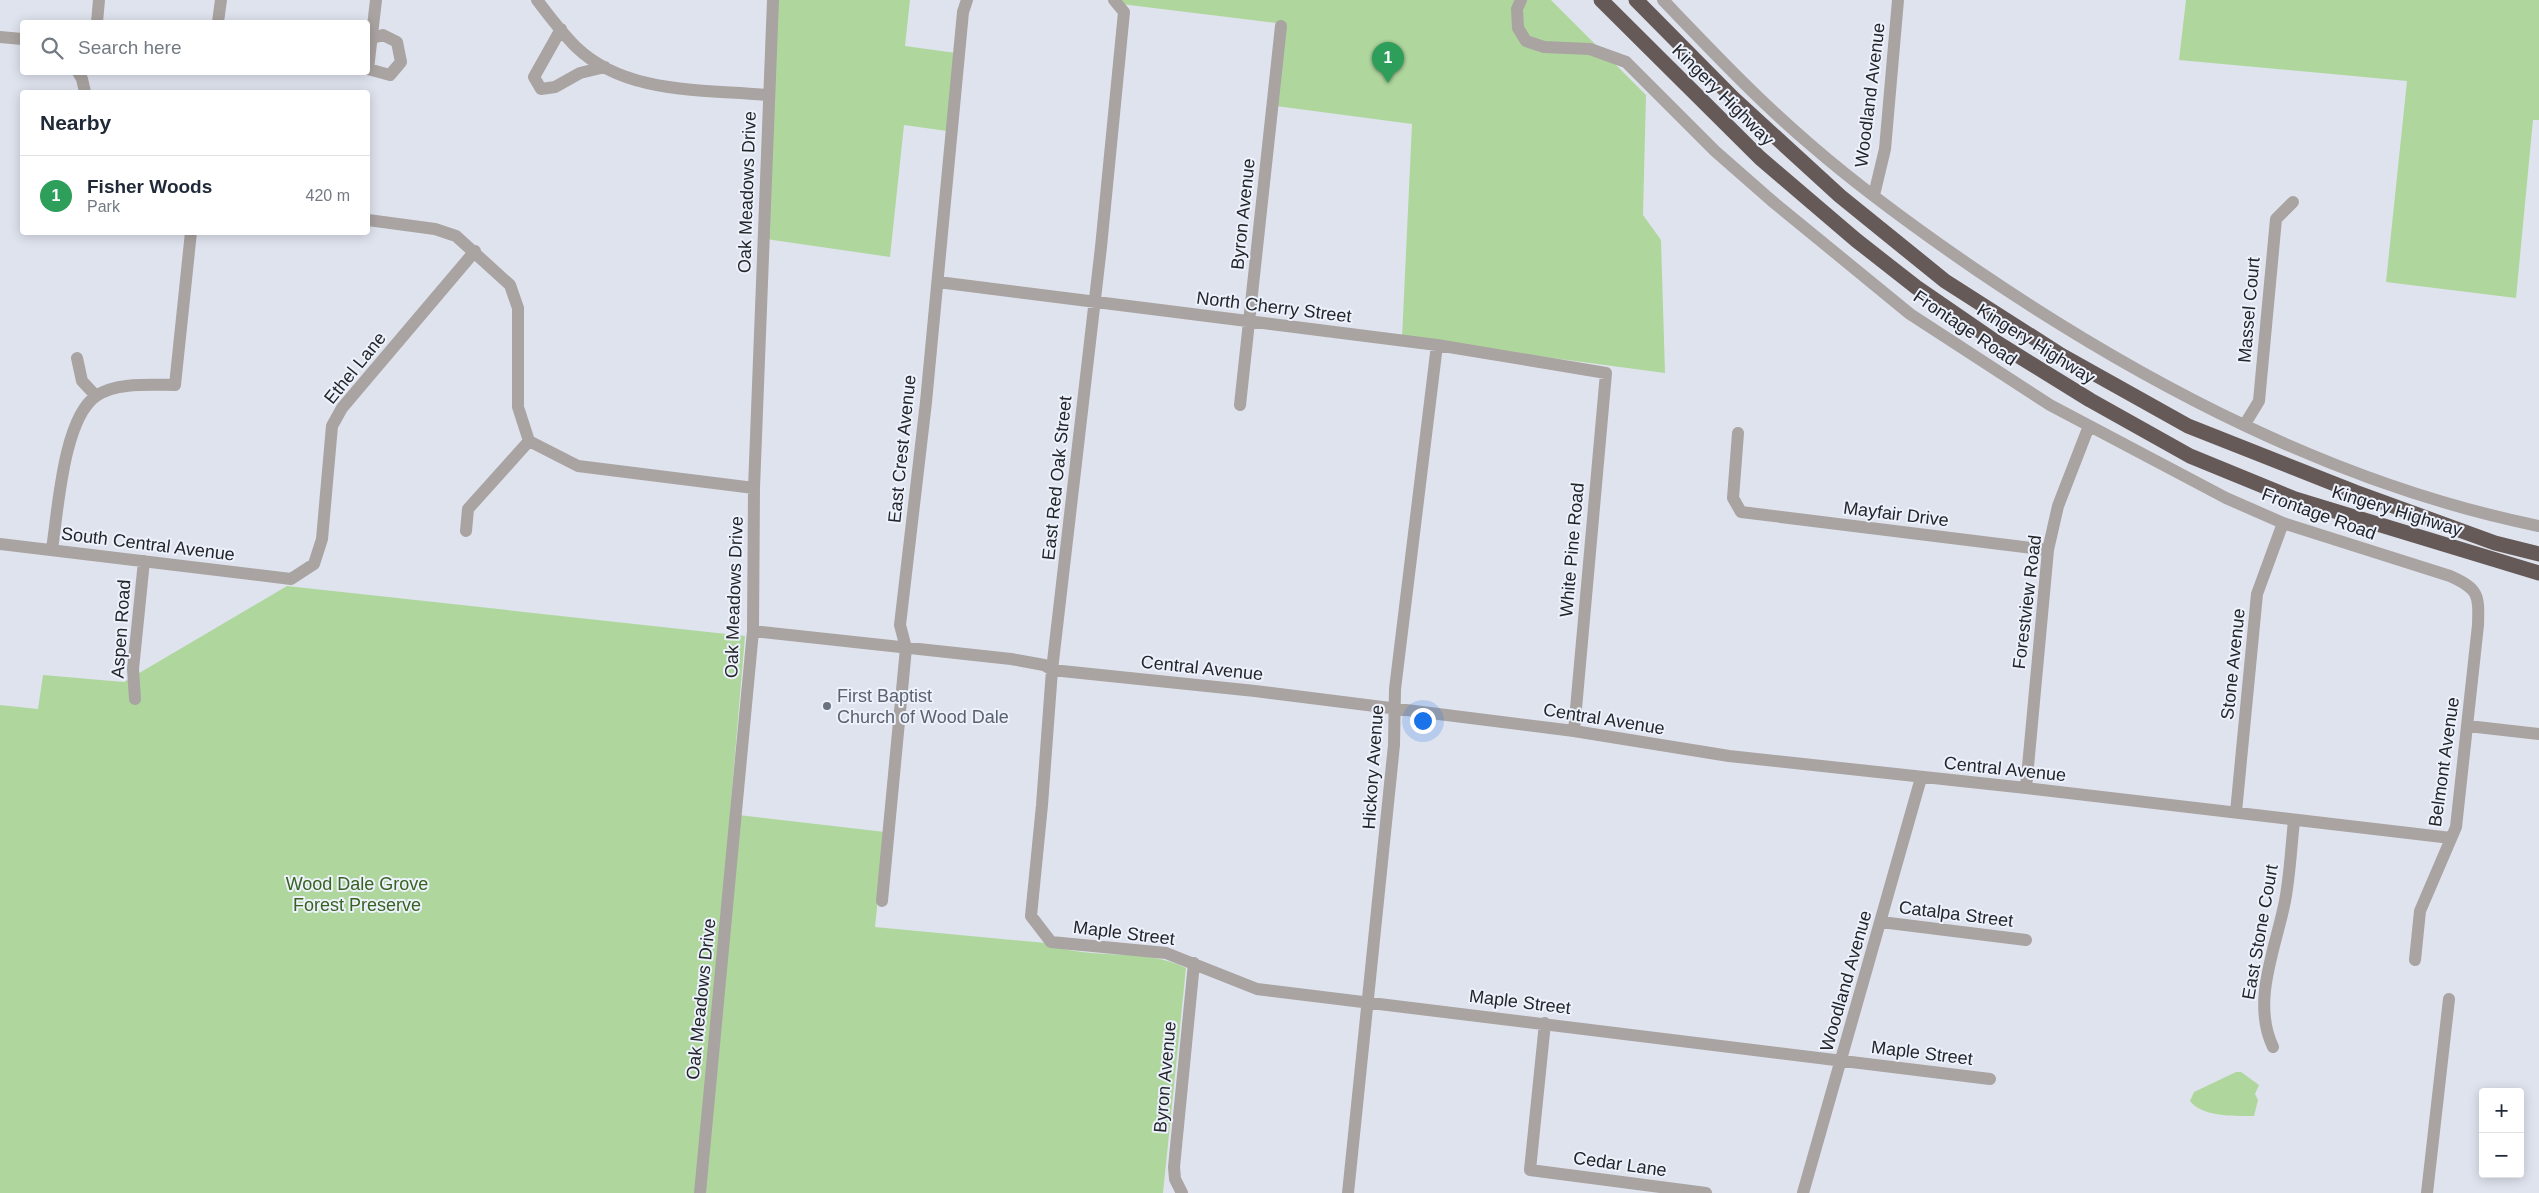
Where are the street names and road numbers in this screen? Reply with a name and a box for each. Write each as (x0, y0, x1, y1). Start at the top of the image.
street label: Woodland Avenue (1851, 22, 1889, 168)
street label: Kingery Highway (1668, 40, 1778, 150)
street label: Oak Meadows Drive (734, 111, 760, 273)
street label: Byron Avenue (1227, 157, 1259, 271)
street label: Massel Court (2234, 256, 2264, 364)
street label: Frontage Road (1910, 286, 2020, 370)
street label: North Cherry Street (1195, 288, 1353, 326)
street label: Kingery Highway (1973, 300, 2099, 388)
street label: Ethel Lane (320, 328, 390, 408)
street label: East Crest Avenue (884, 374, 920, 524)
street label: East Red Oak Street (1038, 395, 1076, 561)
street label: White Pine Road (1556, 482, 1588, 618)
street label: Kingery Highway (2329, 482, 2465, 540)
street label: Frontage Road (2259, 484, 2379, 544)
street label: Mayfair Drive (1842, 498, 1950, 530)
street label: Oak Meadows Drive (721, 516, 747, 678)
street label: South Central Avenue (60, 523, 236, 565)
street label: Forestview Road (2009, 534, 2045, 670)
street label: Aspen Road (108, 579, 134, 679)
street label: Stone Avenue (2217, 607, 2249, 721)
street label: Central Avenue (1140, 652, 1264, 684)
street label: Belmont Avenue (2425, 696, 2463, 828)
street label: Central Avenue (1542, 700, 1666, 738)
street label: Hickory Avenue (1359, 704, 1387, 830)
street label: Central Avenue (1943, 753, 2067, 785)
street label: East Stone Court (2238, 863, 2282, 1001)
street label: Catalpa Street (1898, 897, 2014, 931)
street label: Woodland Avenue (1816, 908, 1876, 1054)
street label: Oak Meadows Drive (683, 917, 719, 1081)
street label: Maple Street (1072, 917, 1176, 949)
street label: Maple Street (1468, 986, 1572, 1018)
street label: Byron Avenue (1150, 1020, 1180, 1134)
street label: Maple Street (1870, 1037, 1974, 1069)
street label: Cedar Lane (1572, 1148, 1668, 1180)

